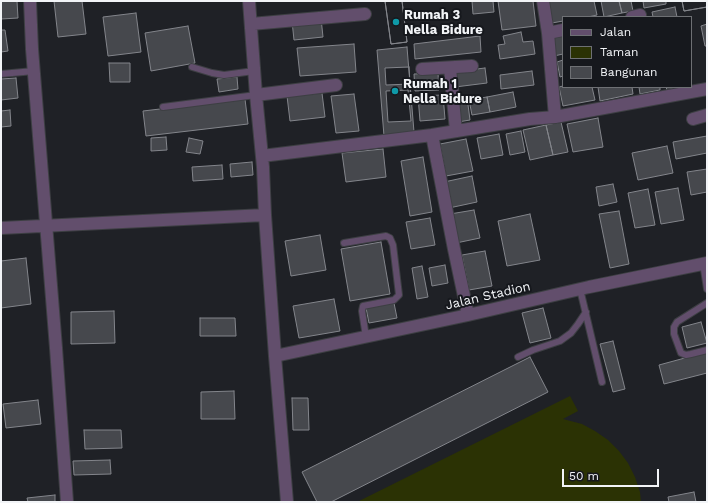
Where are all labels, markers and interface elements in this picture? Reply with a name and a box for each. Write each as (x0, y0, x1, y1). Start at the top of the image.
place label: Rumah 3 Nella Bidure (404, 7, 483, 38)
legend (562, 16, 692, 88)
marker: Rumah 3 Nella Bidure (391, 17, 401, 27)
text: Jalan (600, 25, 631, 39)
text: Taman (600, 45, 638, 59)
text: Bangunan (600, 65, 658, 79)
place label: Rumah 1 Nella Bidure (403, 76, 482, 107)
marker: Rumah 1 Nella Bidure (390, 86, 400, 96)
street label: Jalan Stadion (444, 279, 532, 313)
scale bar (564, 461, 661, 487)
text: 50 m (569, 469, 599, 483)

